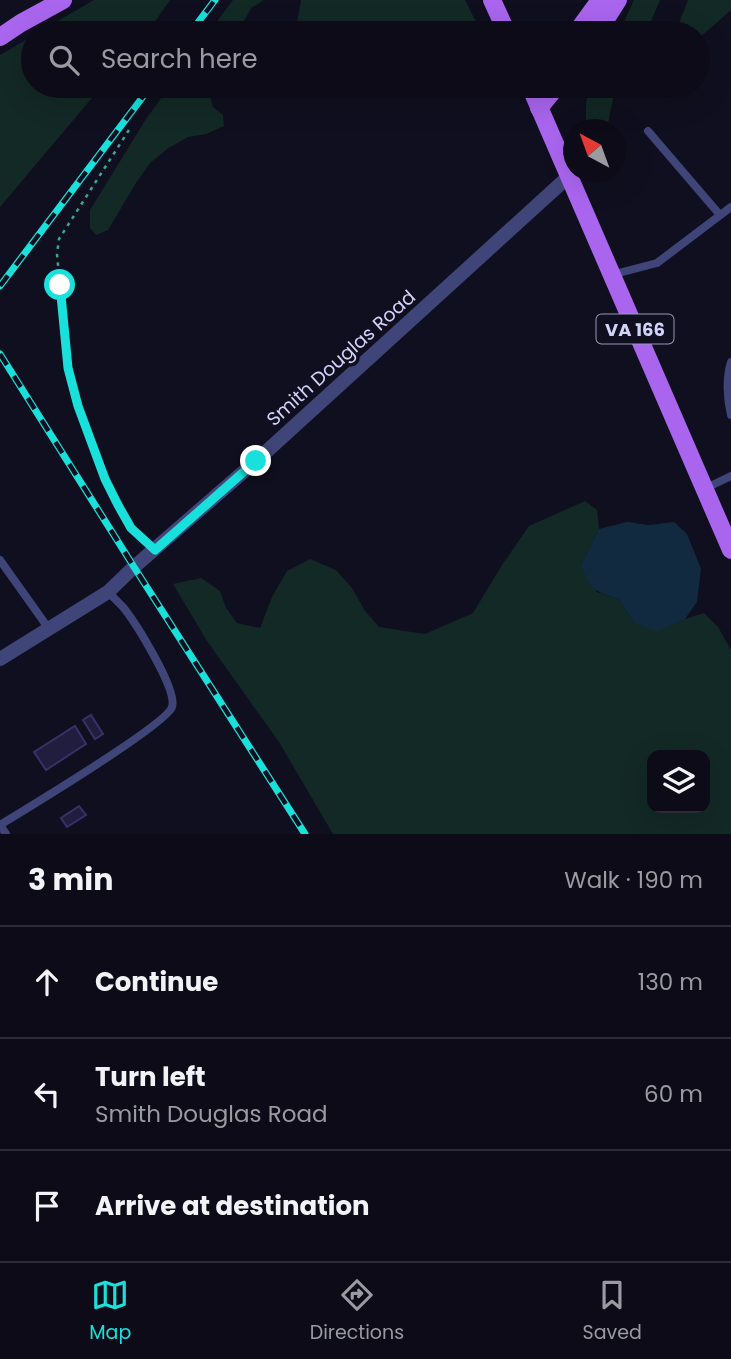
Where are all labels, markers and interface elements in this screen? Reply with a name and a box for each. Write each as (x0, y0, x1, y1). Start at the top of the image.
search box (21, 21, 710, 98)
icon: search (45, 41, 83, 79)
text: Search here (101, 41, 258, 77)
north arrow (563, 119, 626, 182)
route start (44, 269, 75, 300)
street label: Smith Douglas Road (261, 284, 421, 432)
road number: VA 166 (596, 314, 674, 344)
route end (240, 445, 271, 476)
map controls (647, 750, 710, 813)
button: layers (647, 750, 710, 813)
text: 3 min (28, 858, 113, 901)
text: Walk · 190 m (564, 864, 703, 896)
icon: ahead (28, 963, 66, 1001)
text: Continue (95, 964, 218, 1000)
text: 130 m (638, 966, 703, 998)
text: Turn left (95, 1059, 206, 1095)
icon: left (28, 1075, 66, 1113)
text: 60 m (644, 1078, 703, 1110)
text: Smith Douglas Road (95, 1098, 327, 1130)
icon: arrive (28, 1187, 66, 1225)
text: Arrive at destination (95, 1188, 370, 1224)
tab: Map (89, 1276, 131, 1347)
tab: Directions (310, 1276, 404, 1347)
tab: Saved (583, 1276, 642, 1347)

